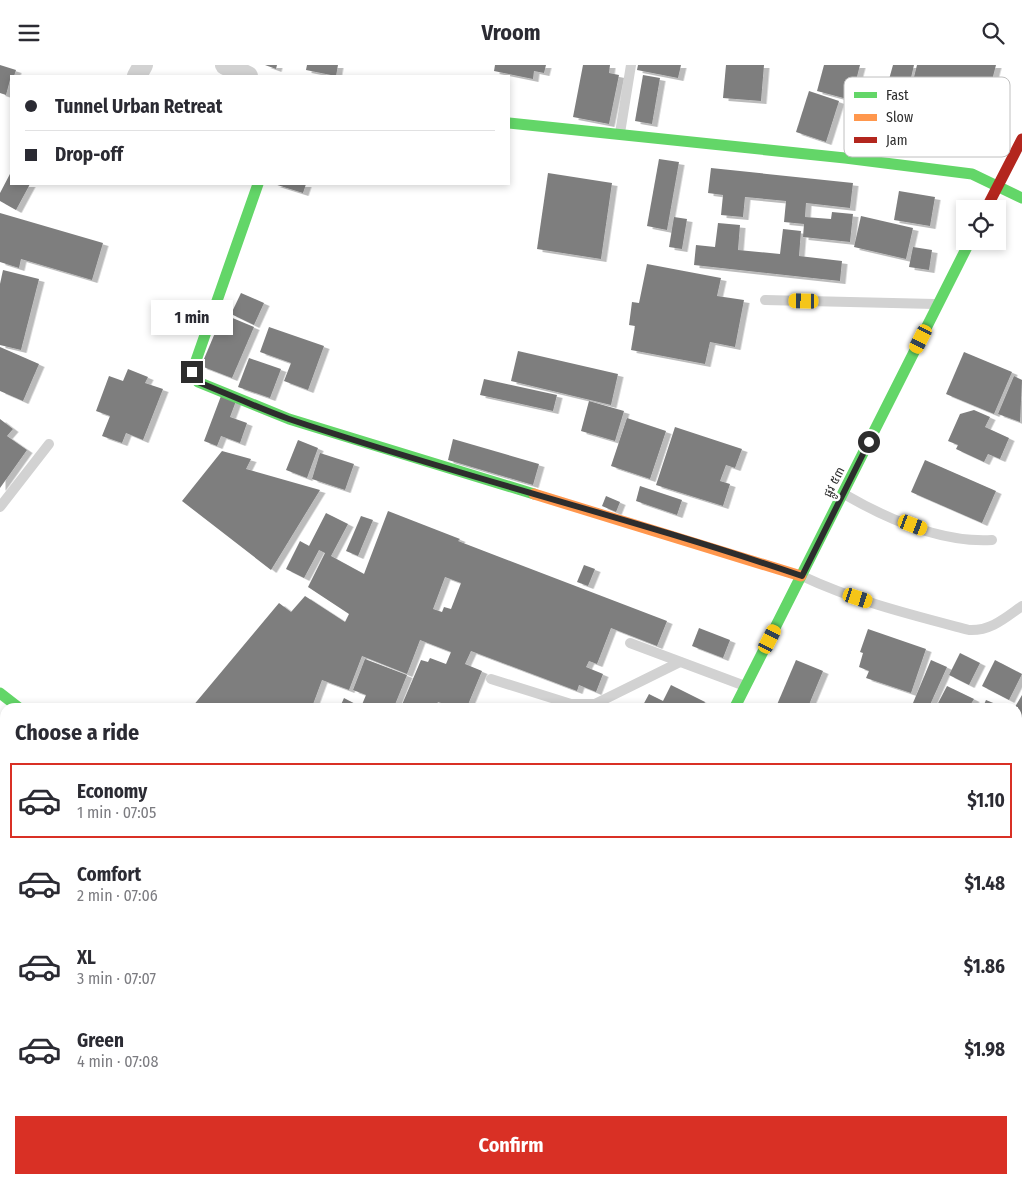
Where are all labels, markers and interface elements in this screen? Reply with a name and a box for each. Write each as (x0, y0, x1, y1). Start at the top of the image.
icon: menu (15, 19, 43, 47)
text: Vroom (481, 19, 541, 46)
icon: search (979, 19, 1007, 47)
legend (844, 77, 1010, 157)
text: Fast (886, 87, 909, 104)
text: Tunnel Urban Retreat (55, 95, 222, 118)
text: Slow (886, 109, 913, 126)
text: Jam (886, 132, 907, 149)
text: Drop-off (55, 143, 123, 166)
map controls (956, 200, 1006, 250)
button: locate (956, 200, 1006, 250)
car (788, 293, 819, 309)
callout: 1 min (151, 299, 233, 335)
text: 1 min (175, 308, 209, 327)
car (907, 322, 934, 356)
route end (181, 361, 203, 383)
route start (858, 431, 880, 453)
street label: ផ្លូវ ៥៣ (820, 464, 851, 501)
car (896, 513, 929, 537)
car (841, 586, 874, 610)
car (756, 622, 783, 656)
text: Choose a ride (15, 719, 139, 746)
icon: car (17, 778, 62, 823)
text: Economy (77, 780, 147, 803)
text: $1.10 (967, 789, 1005, 812)
text: 1 min · 07:05 (77, 803, 156, 822)
icon: car (17, 861, 62, 906)
text: Comfort (77, 863, 141, 886)
text: $1.48 (964, 872, 1005, 895)
text: 2 min · 07:06 (77, 886, 158, 905)
icon: car (17, 944, 62, 989)
text: XL (77, 946, 96, 969)
text: $1.86 (964, 955, 1005, 978)
text: 3 min · 07:07 (77, 969, 156, 988)
icon: car (17, 1027, 62, 1072)
text: Green (77, 1029, 124, 1052)
text: $1.98 (964, 1038, 1005, 1061)
text: 4 min · 07:08 (77, 1052, 158, 1071)
button: Confirm (15, 1116, 1007, 1174)

